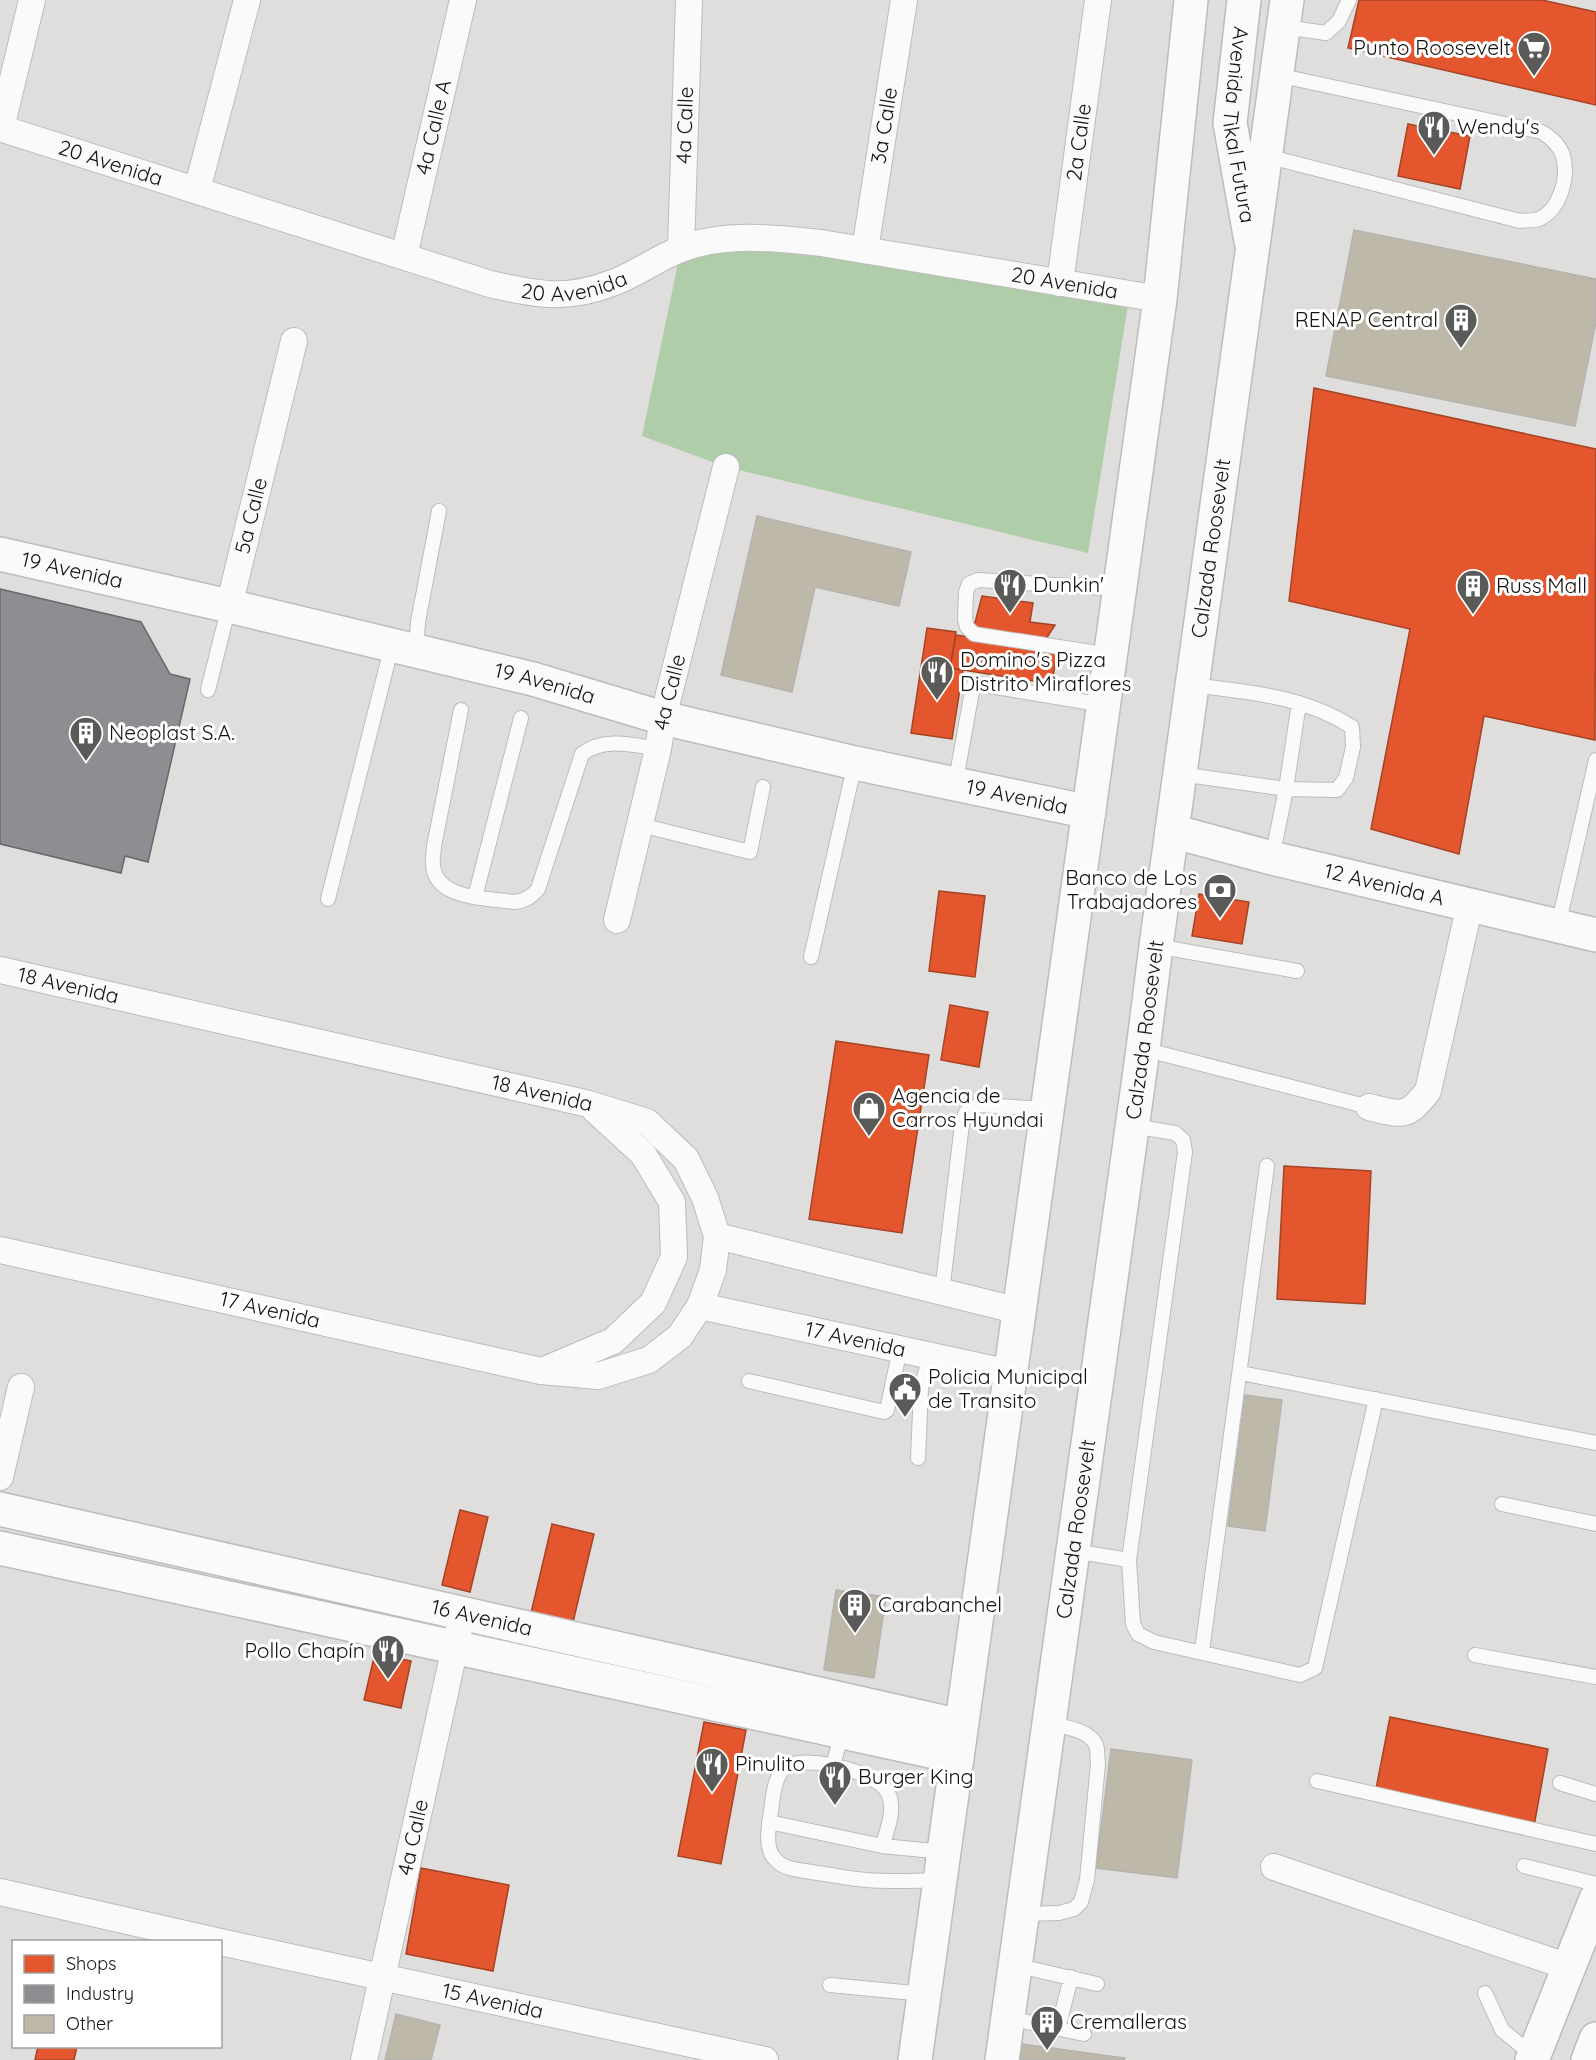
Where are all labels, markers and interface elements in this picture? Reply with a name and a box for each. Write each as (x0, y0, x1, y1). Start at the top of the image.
street label: Avenida Tikal Futura (1218, 25, 1262, 225)
supermarket icon: Punto Roosevelt (1516, 30, 1552, 77)
place label: Punto Roosevelt (1353, 34, 1511, 60)
street label: 4a Calle A (409, 77, 456, 177)
street label: 3a Calle (865, 85, 902, 166)
street label: 4a Calle (670, 86, 698, 164)
street label: 2a Calle (1060, 102, 1096, 182)
restaurant icon: Wendy's (1416, 109, 1452, 156)
place label: Wendy's (1457, 113, 1540, 139)
street label: 20 Avenida (55, 133, 166, 191)
street label: 20 Avenida (1009, 261, 1120, 304)
street label: 20 Avenida (519, 264, 631, 306)
building icon: RENAP Central (1443, 302, 1479, 349)
place label: RENAP Central (1295, 306, 1438, 332)
street label: Calzada Roosevelt (1185, 457, 1235, 640)
street label: 5a Calle (228, 475, 272, 556)
street label: 19 Avenida (19, 545, 126, 594)
restaurant icon: Dunkin' (992, 567, 1028, 614)
building icon: Russ Mall (1455, 568, 1491, 615)
place label: Dunkin' (1033, 571, 1104, 597)
place label: Russ Mall (1496, 572, 1587, 598)
place label: Domino's Pizza Distrito Miraflores (960, 646, 1131, 696)
street label: 4a Calle (647, 651, 691, 732)
restaurant icon: Domino's Pizza Distrito Miraflores (919, 654, 955, 701)
street label: 19 Avenida (492, 656, 598, 709)
building icon: Neoplast S.A. (68, 715, 104, 762)
place label: Neoplast S.A. (109, 719, 235, 745)
street label: 19 Avenida (964, 773, 1070, 819)
street label: 12 Avenida A (1322, 857, 1447, 911)
place label: Banco de Los Trabajadores (1065, 864, 1197, 914)
bank icon: Banco de Los Trabajadores (1202, 872, 1238, 919)
street label: Calzada Roosevelt (1119, 938, 1169, 1121)
street label: 18 Avenida (15, 960, 122, 1009)
street label: 18 Avenida (489, 1068, 595, 1116)
place label: Agencia de Carros Hyundai (892, 1082, 1044, 1132)
shop icon: Agencia de Carros Hyundai (851, 1090, 887, 1137)
street label: 17 Avenida (217, 1285, 323, 1333)
street label: 17 Avenida (803, 1315, 908, 1362)
place label: Policia Municipal de Transito (928, 1363, 1088, 1413)
public building icon: Policia Municipal de Transito (887, 1371, 923, 1418)
street label: Calzada Roosevelt (1050, 1438, 1100, 1620)
building icon: Carabanchel (837, 1587, 873, 1634)
place label: Carabanchel (878, 1591, 1002, 1617)
street label: 16 Avenida (429, 1593, 535, 1641)
restaurant icon: Pollo Chapín (370, 1633, 406, 1680)
place label: Pollo Chapín (244, 1637, 365, 1663)
restaurant icon: Pinulito (694, 1746, 730, 1793)
place label: Pinulito (735, 1750, 805, 1776)
restaurant icon: Burger King (817, 1759, 853, 1806)
place label: Burger King (858, 1763, 974, 1789)
street label: 4a Calle (391, 1797, 433, 1878)
legend (12, 1940, 222, 2048)
text: Shops (66, 1952, 117, 1975)
street label: 15 Avenida (440, 1976, 546, 2024)
text: Industry (66, 1982, 134, 2005)
building icon: Cremalleras (1029, 2004, 1065, 2051)
place label: Cremalleras (1070, 2008, 1187, 2034)
text: Other (66, 2012, 113, 2035)

